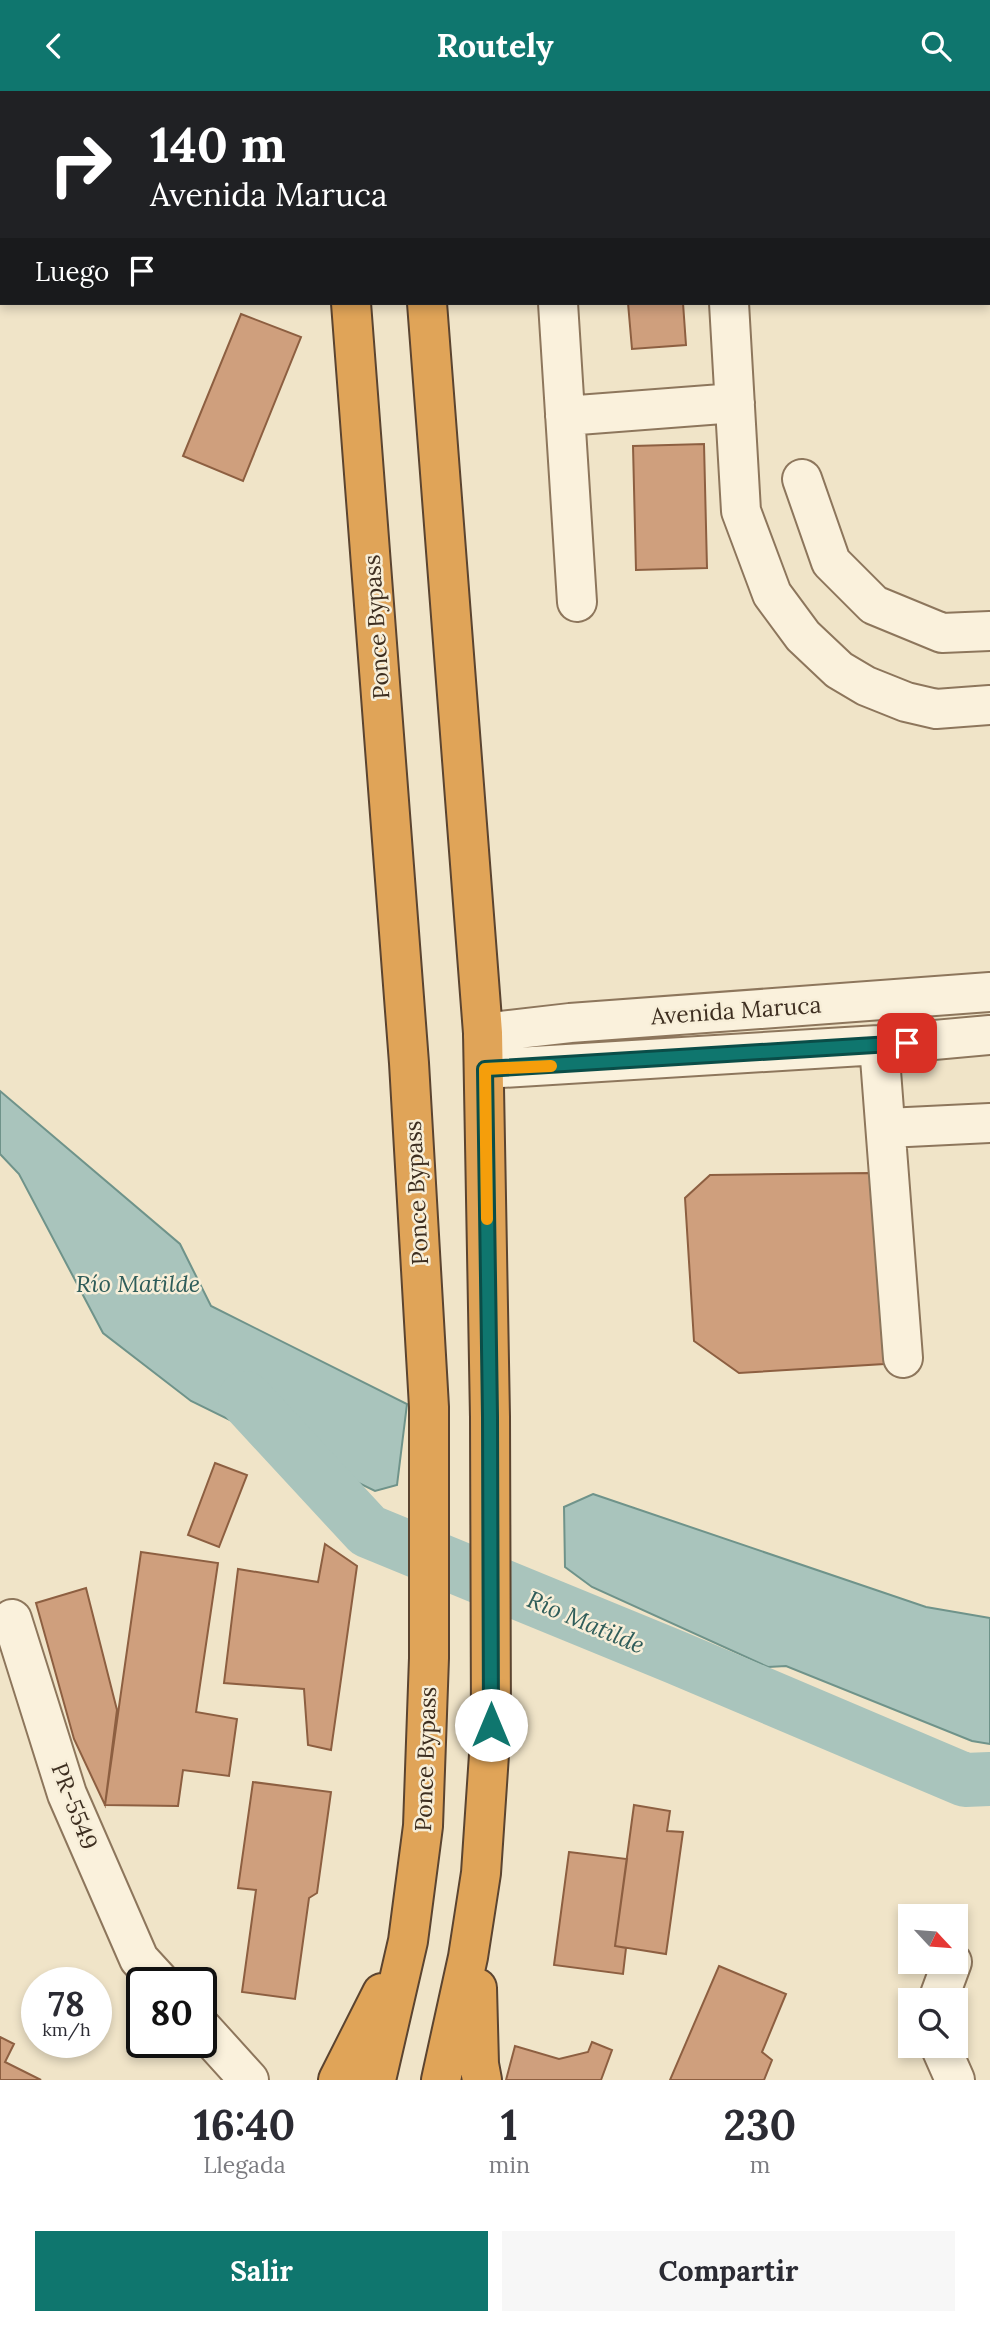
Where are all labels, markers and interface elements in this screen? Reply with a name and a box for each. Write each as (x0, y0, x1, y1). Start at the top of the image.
text: Routely (436, 25, 554, 66)
icon: back (35, 27, 73, 65)
icon: search (917, 27, 955, 65)
text: 140 m (150, 113, 286, 175)
icon: right (35, 119, 126, 210)
text: Avenida Maruca (150, 174, 388, 215)
icon: arrive (123, 252, 161, 290)
text: Luego (35, 255, 109, 288)
street label: Ponce Bypass (356, 554, 396, 700)
street label: Avenida Maruca (649, 990, 822, 1030)
pin (877, 1013, 937, 1073)
icon: arrive (888, 1024, 926, 1062)
street label: Ponce Bypass (398, 1120, 434, 1266)
water label: Río Matilde (76, 1268, 200, 1299)
water label: Río Matilde (523, 1583, 649, 1661)
street label: Ponce Bypass (408, 1686, 442, 1832)
position arrow (454, 1688, 528, 1762)
street label: PR-5549 (45, 1759, 105, 1853)
north arrow (898, 1904, 968, 1974)
map controls (898, 1904, 968, 2058)
speed limit sign: 80 (126, 1967, 217, 2058)
text: 78 (48, 1981, 85, 2026)
button: search (898, 1988, 968, 2058)
text: km/h (42, 2018, 91, 2041)
text: 16:40 (194, 2098, 295, 2152)
text: 1 (501, 2098, 518, 2152)
text: 230 (724, 2098, 796, 2152)
text: Llegada (203, 2150, 286, 2179)
text: min (489, 2150, 530, 2179)
text: m (750, 2150, 770, 2179)
button: Salir (35, 2231, 488, 2311)
button: Compartir (502, 2231, 955, 2311)

